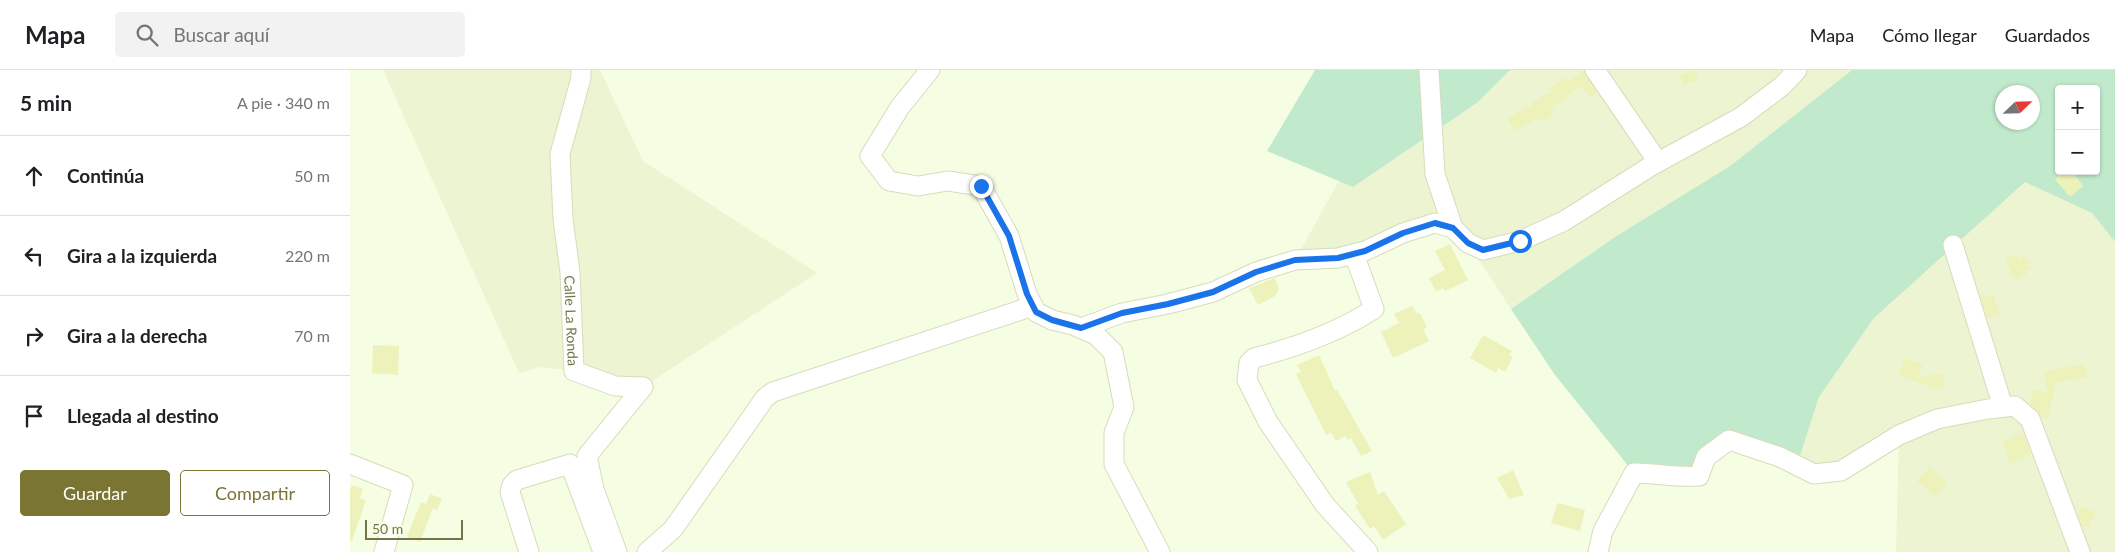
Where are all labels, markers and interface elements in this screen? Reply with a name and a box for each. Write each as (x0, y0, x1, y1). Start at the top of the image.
search box (115, 12, 465, 57)
text: Mapa (25, 20, 85, 49)
icon: search (133, 21, 161, 49)
text: Buscar aquí (173, 23, 269, 46)
text: Mapa (1810, 24, 1854, 46)
text: Cómo llegar (1882, 24, 1977, 46)
text: Guardados (2005, 24, 2090, 46)
north arrow (1995, 85, 2040, 130)
map controls (2055, 85, 2100, 175)
button: + (2055, 85, 2100, 130)
text: 5 min (20, 90, 72, 115)
text: A pie · 340 m (237, 93, 330, 112)
button: − (2055, 130, 2100, 175)
icon: ahead (20, 162, 48, 190)
text: Continúa (67, 164, 144, 187)
text: 50 m (294, 166, 330, 185)
route end (970, 175, 993, 198)
route start (1509, 230, 1532, 253)
icon: left (20, 242, 48, 270)
text: Gira a la izquierda (67, 244, 217, 267)
text: 220 m (285, 246, 330, 265)
street label: Calle La Ronda (562, 275, 582, 366)
icon: right (20, 322, 48, 350)
text: Gira a la derecha (67, 324, 207, 347)
text: 70 m (294, 326, 330, 345)
icon: arrive (20, 402, 48, 430)
text: Llegada al destino (67, 404, 219, 427)
button: Guardar (20, 470, 170, 516)
button: Compartir (180, 470, 330, 516)
scale bar (365, 517, 462, 540)
text: 50 m (372, 520, 403, 537)

